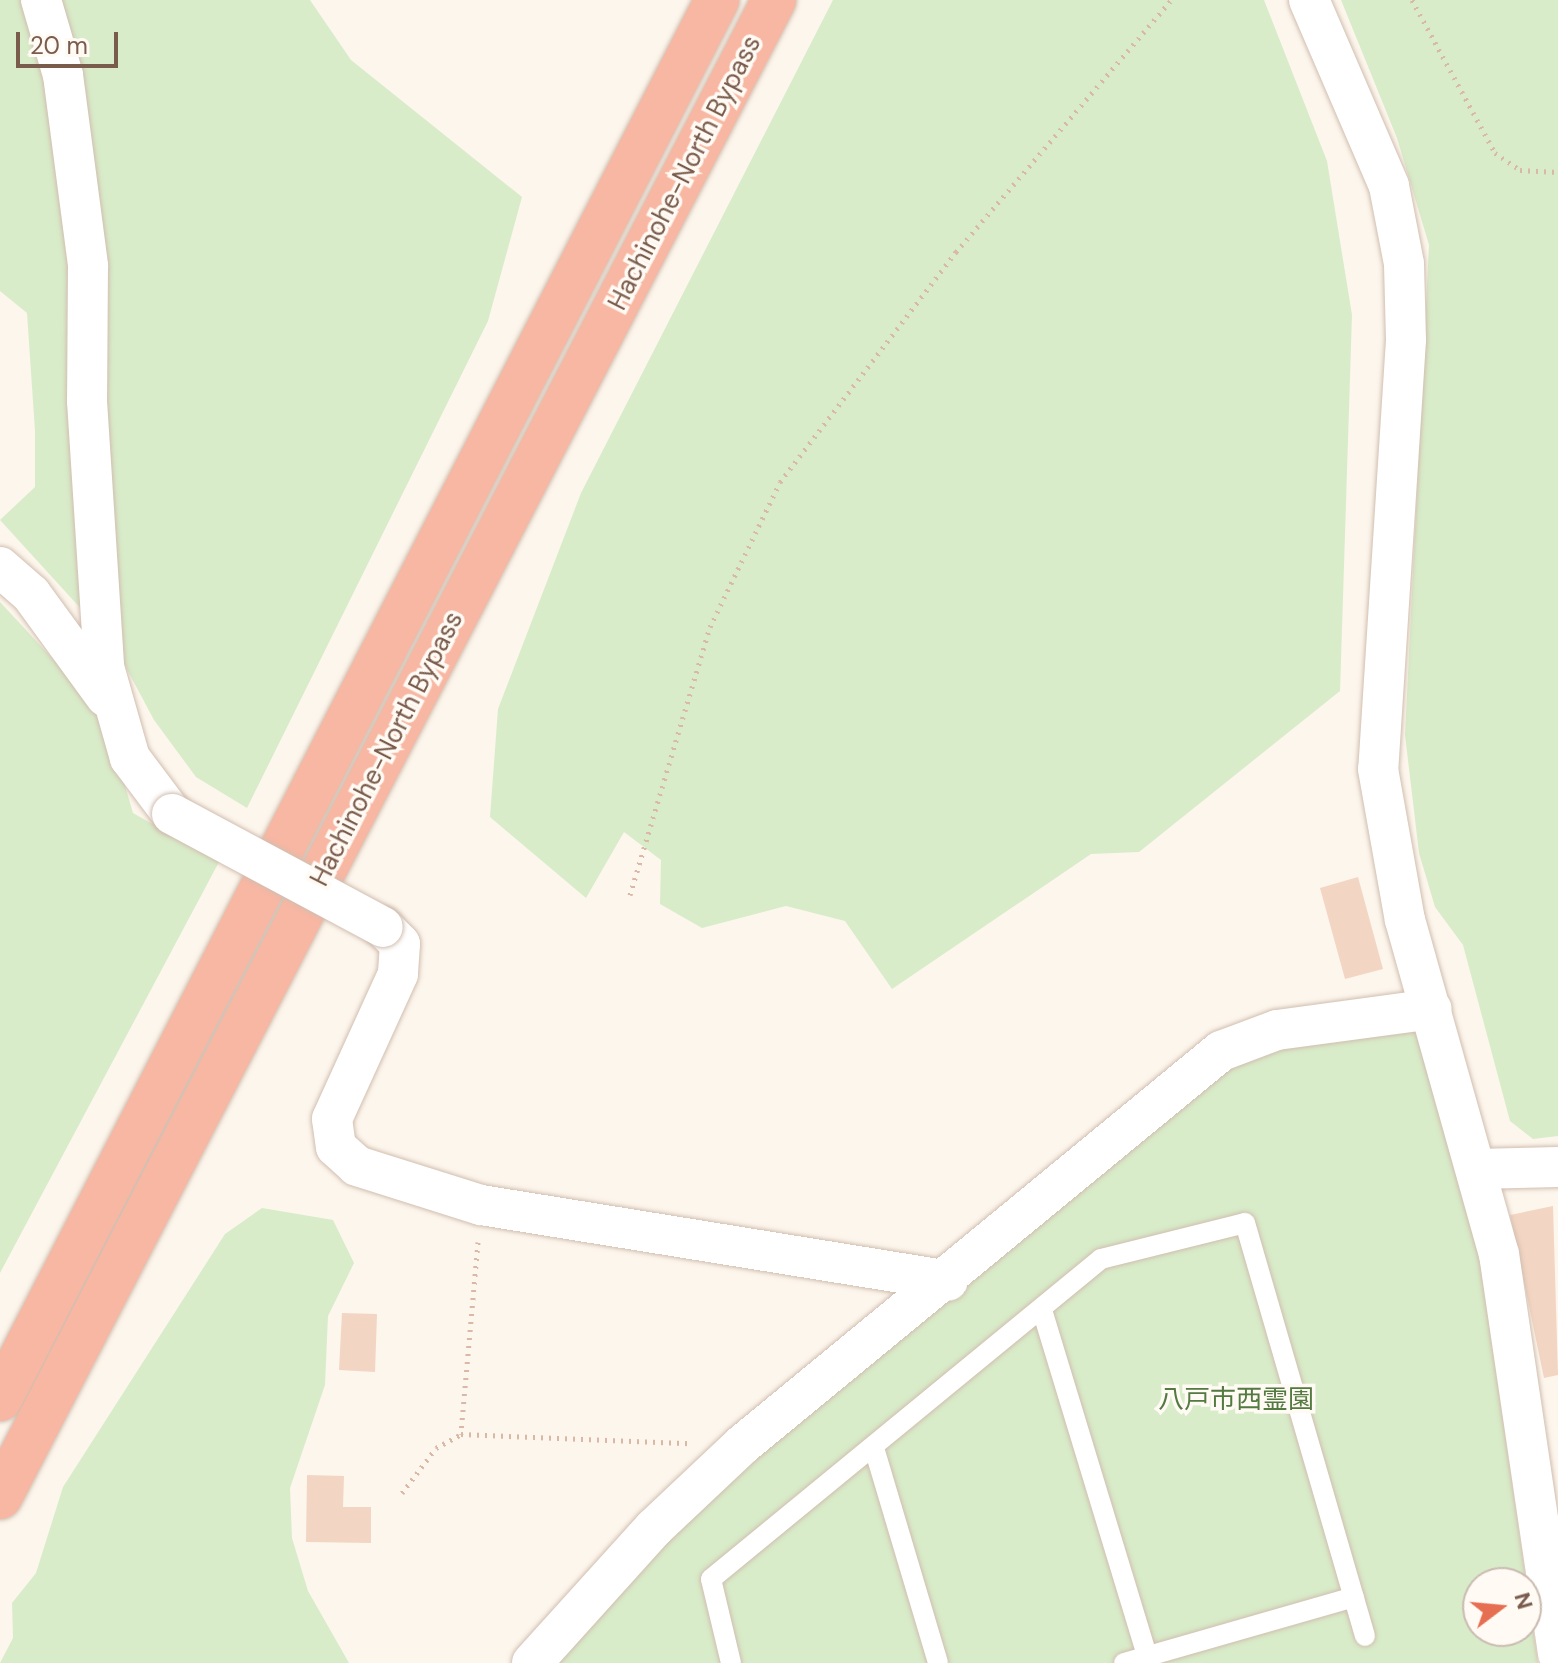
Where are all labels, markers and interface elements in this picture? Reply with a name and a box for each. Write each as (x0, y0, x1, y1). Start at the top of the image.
scale bar (20, 16, 122, 66)
text: 20 m (30, 30, 88, 61)
street label: Hachinohe-North Bypass (602, 31, 768, 315)
street label: Hachinohe-North Bypass (304, 607, 470, 891)
park label: 八戸市西霊園 (1158, 1384, 1314, 1416)
north arrow (1462, 1567, 1542, 1647)
text: N (1507, 1589, 1540, 1613)

